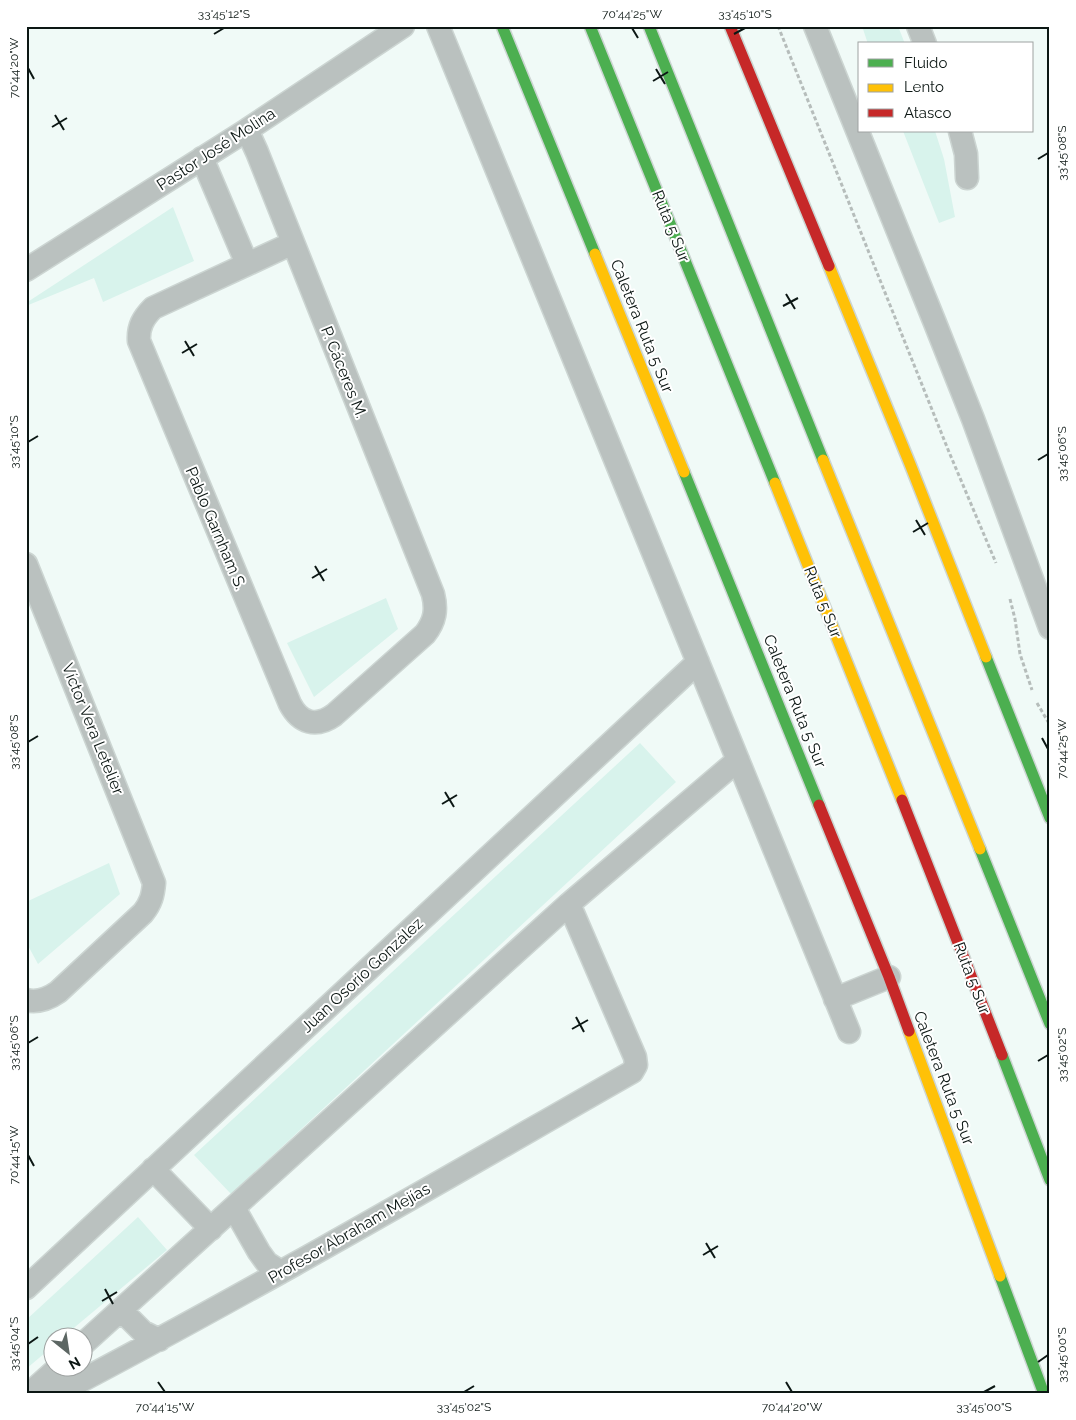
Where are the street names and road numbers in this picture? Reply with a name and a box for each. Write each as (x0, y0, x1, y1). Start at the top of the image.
street label: Pastor José Molina (153, 104, 279, 194)
street label: Ruta 5 Sur (648, 187, 694, 265)
street label: Caletera Ruta 5 Sur (607, 257, 678, 396)
street label: P. Cáceres M. (317, 323, 371, 421)
street label: Pablo Garnham S. (182, 464, 250, 592)
street label: Ruta 5 Sur (800, 563, 846, 641)
street label: Caletera Ruta 5 Sur (760, 632, 831, 771)
street label: Víctor Vera Letelier (58, 660, 128, 798)
street label: Juan Osorio González (297, 914, 427, 1036)
street label: Ruta 5 Sur (950, 939, 995, 1017)
street label: Caletera Ruta 5 Sur (910, 1008, 978, 1148)
street label: Profesor Abraham Mejías (265, 1179, 434, 1287)

